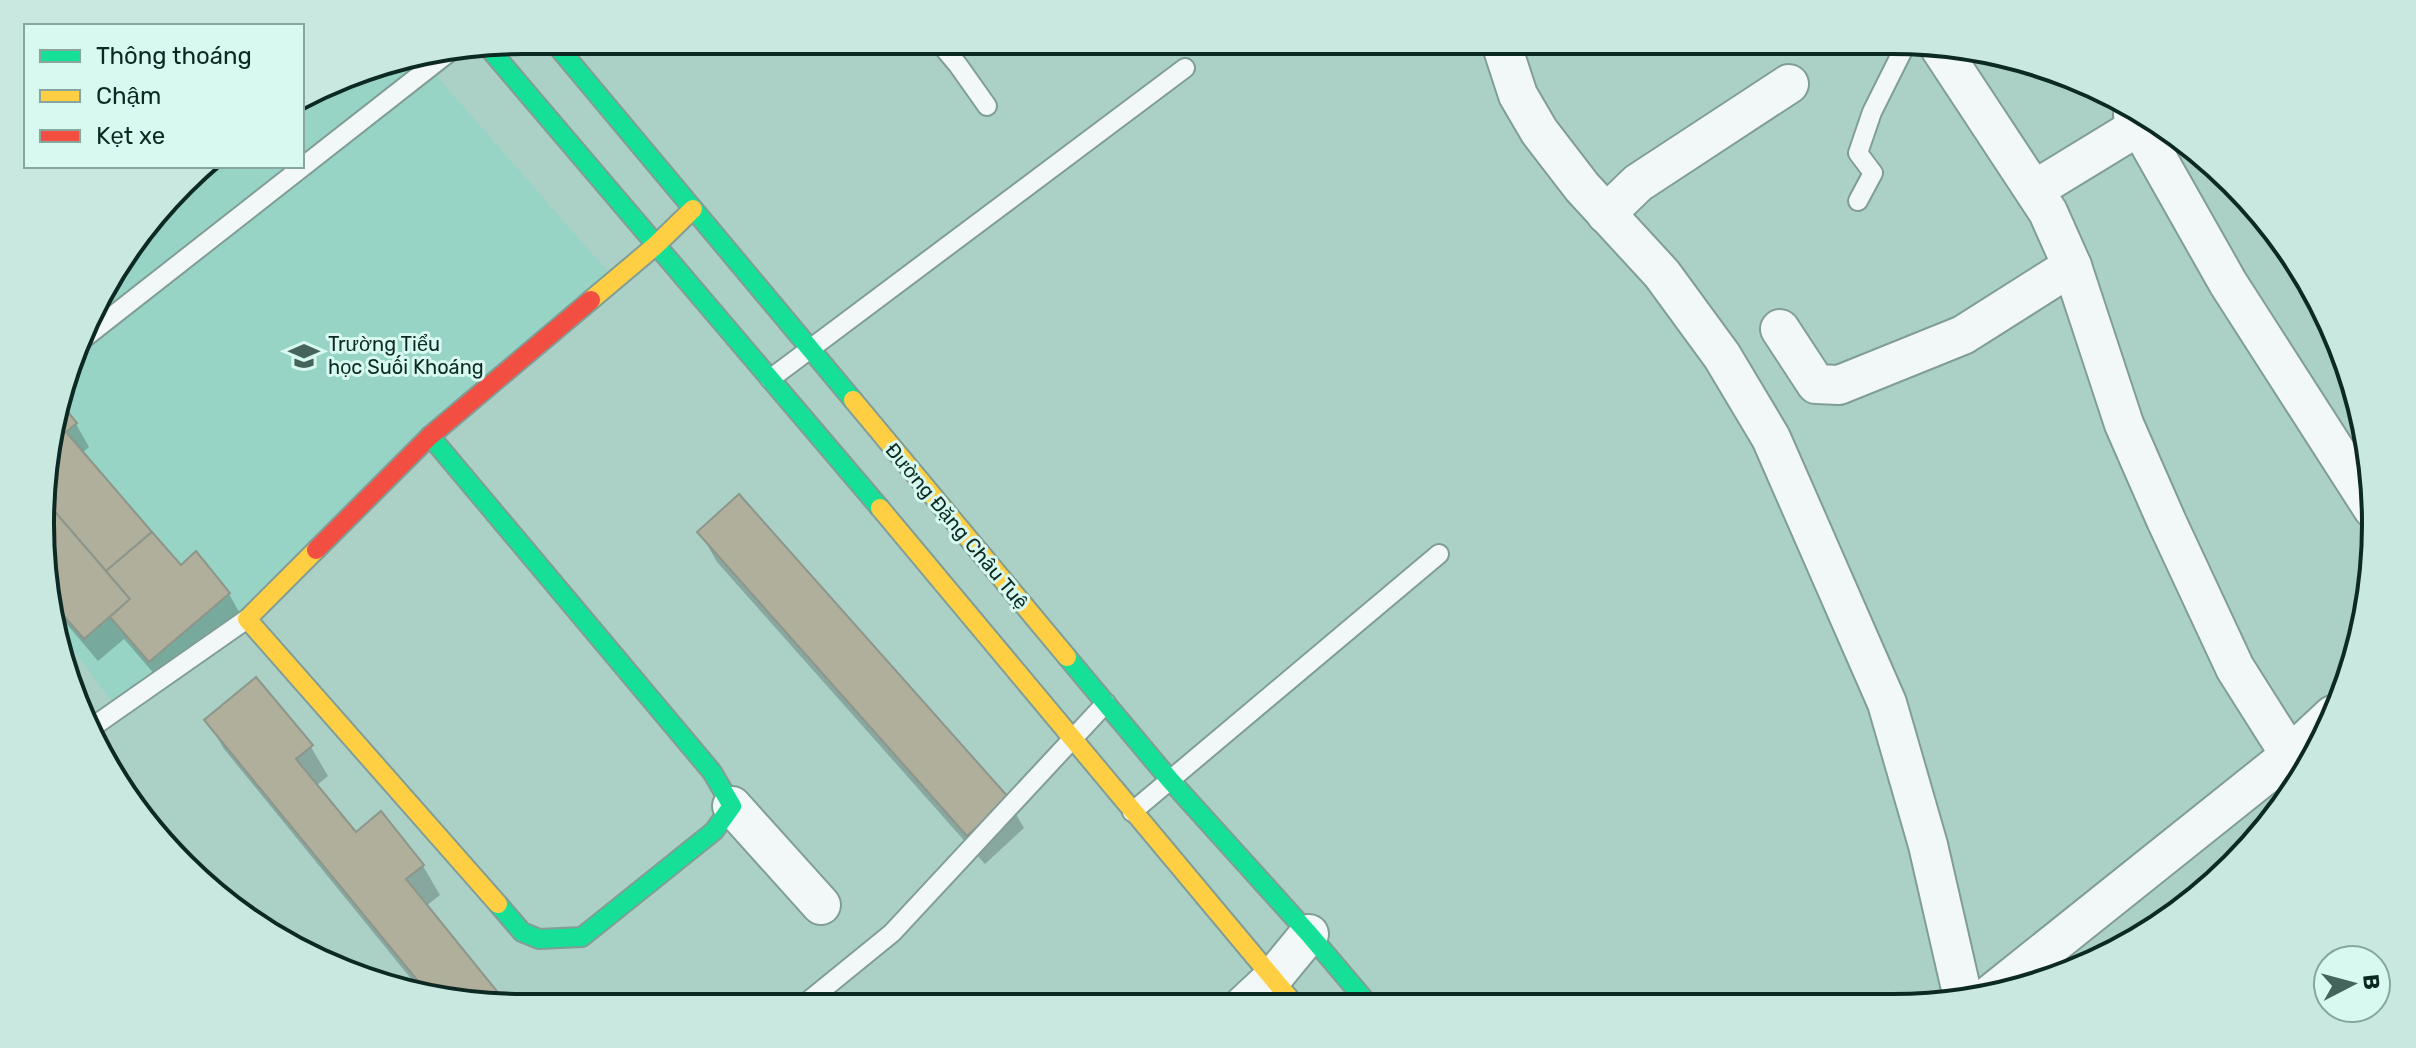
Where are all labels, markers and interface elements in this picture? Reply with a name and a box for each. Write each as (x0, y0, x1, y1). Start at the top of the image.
legend (24, 24, 304, 168)
text: Thông thoáng (96, 42, 252, 70)
text: Chậm (96, 82, 161, 110)
text: Kẹt xe (96, 122, 165, 150)
place label: Trường Tiểu học Suối Khoáng (328, 332, 484, 379)
school or university icon: Trường Tiểu học Suối Khoáng (287, 339, 321, 373)
street label: Đường Đặng Châu Tuệ (880, 438, 1034, 614)
north arrow (2312, 944, 2392, 1024)
text: B (2357, 973, 2386, 991)

